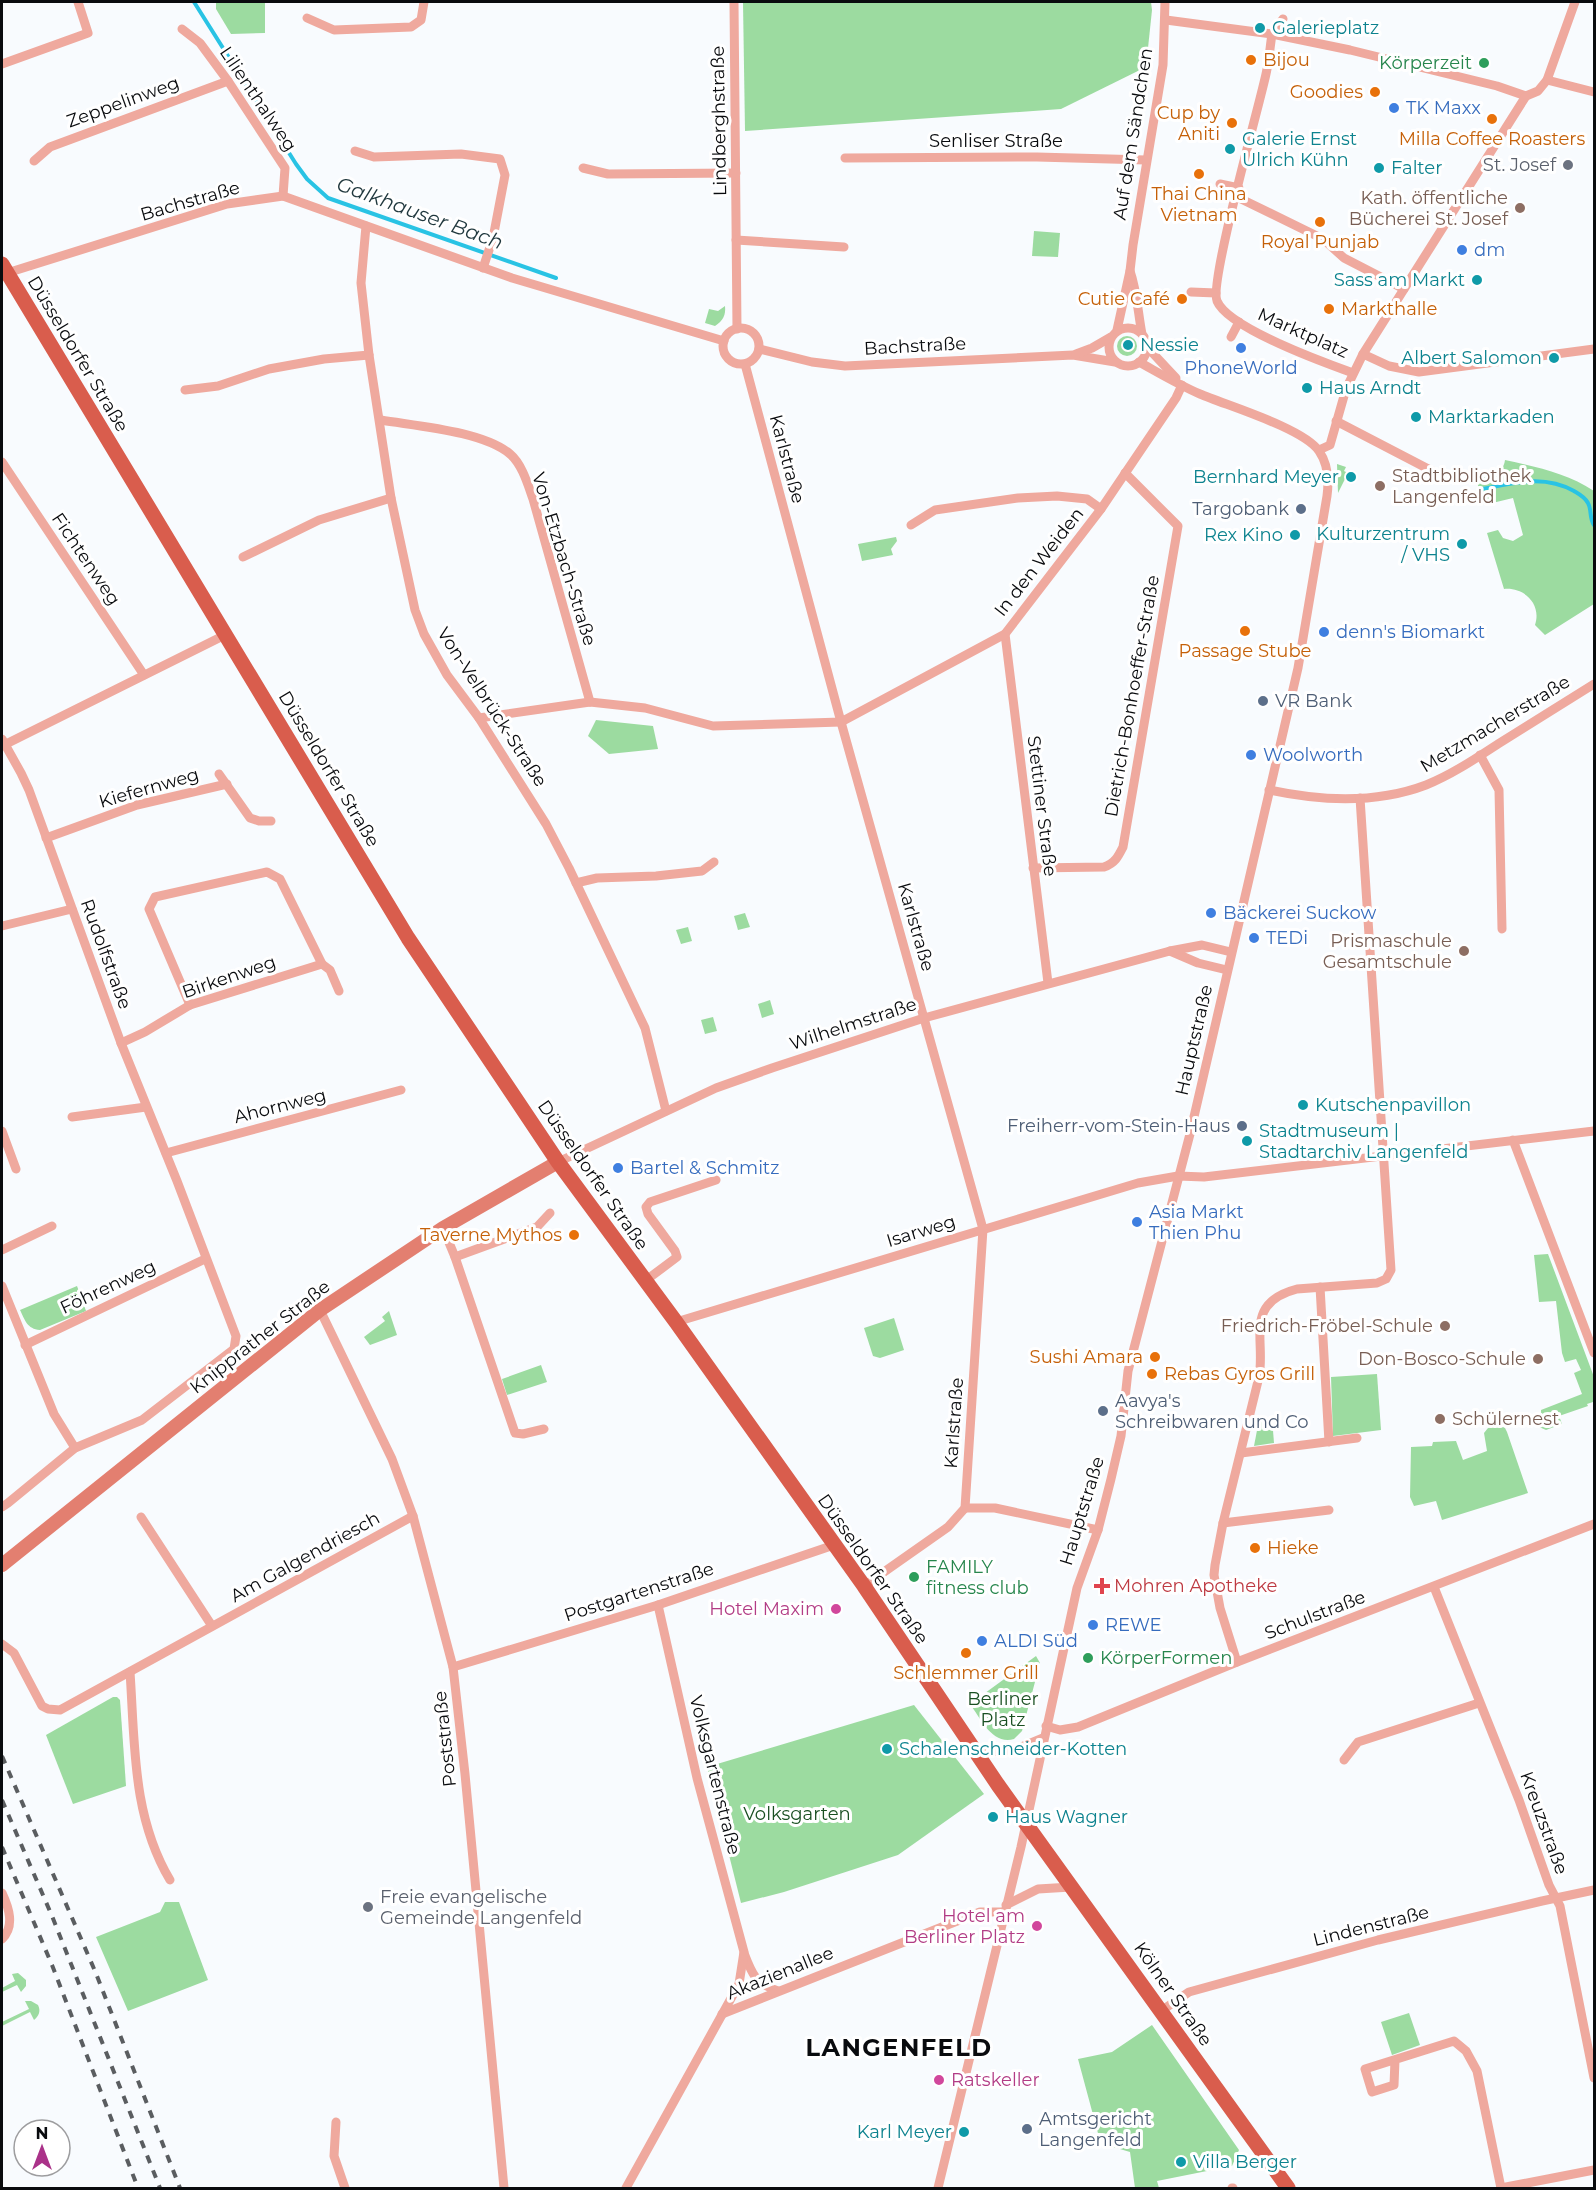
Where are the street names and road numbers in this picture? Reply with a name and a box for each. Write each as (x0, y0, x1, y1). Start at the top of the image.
street label: Lilienthalweg (215, 42, 301, 156)
street label: Lindberghstraße (707, 45, 731, 196)
street label: Auf dem Sändchen (1109, 46, 1157, 222)
street label: Zeppelinweg (64, 71, 182, 133)
street label: Senliser Straße (929, 130, 1063, 152)
street label: Bachstraße (138, 176, 242, 226)
street label: Düsseldorfer Straße (23, 272, 133, 436)
street label: Marktplatz (1254, 303, 1352, 363)
street label: Bachstraße (863, 332, 967, 360)
street label: Karlstraße (765, 412, 809, 506)
street label: Von-Etzbach-Straße (527, 470, 601, 648)
street label: In den Weiden (990, 503, 1088, 621)
street label: Fichtenweg (47, 509, 125, 609)
street label: Dietrich-Bonhoeffer-Straße (1100, 573, 1164, 819)
street label: Von-Velbrück-Straße (432, 623, 552, 791)
street label: Metzmacherstraße (1416, 671, 1574, 777)
street label: Düsseldorfer Straße (274, 687, 384, 851)
street label: Stettiner Straße (1022, 734, 1062, 878)
street label: Kiefernweg (96, 763, 202, 813)
street label: Karlstraße (893, 880, 939, 974)
street label: Rudolfstraße (76, 896, 136, 1012)
street label: Birkenweg (179, 951, 279, 1003)
street label: Hauptstraße (1171, 982, 1217, 1098)
street label: Wilhelmstraße (787, 993, 919, 1055)
street label: Ahornweg (232, 1084, 328, 1128)
street label: Düsseldorfer Straße (533, 1096, 653, 1254)
street label: Isarweg (884, 1210, 958, 1252)
street label: Föhrenweg (57, 1255, 159, 1319)
street label: Knipprather Straße (186, 1275, 335, 1399)
street label: Karlstraße (940, 1377, 968, 1469)
street label: Hauptstraße (1055, 1454, 1109, 1568)
street label: Düsseldorfer Straße (813, 1490, 933, 1648)
street label: Am Galgendriesch (226, 1507, 384, 1607)
street label: Postgartenstraße (561, 1557, 717, 1627)
street label: Schulstraße (1261, 1586, 1369, 1644)
street label: Poststraße (429, 1690, 461, 1788)
street label: Volksgartenstraße (685, 1693, 745, 1857)
street label: Kreuzstraße (1515, 1769, 1573, 1878)
street label: Lindenstraße (1311, 1901, 1431, 1951)
street label: Kölner Straße (1129, 1938, 1217, 2050)
street label: Akazienallee (723, 1942, 837, 2004)

